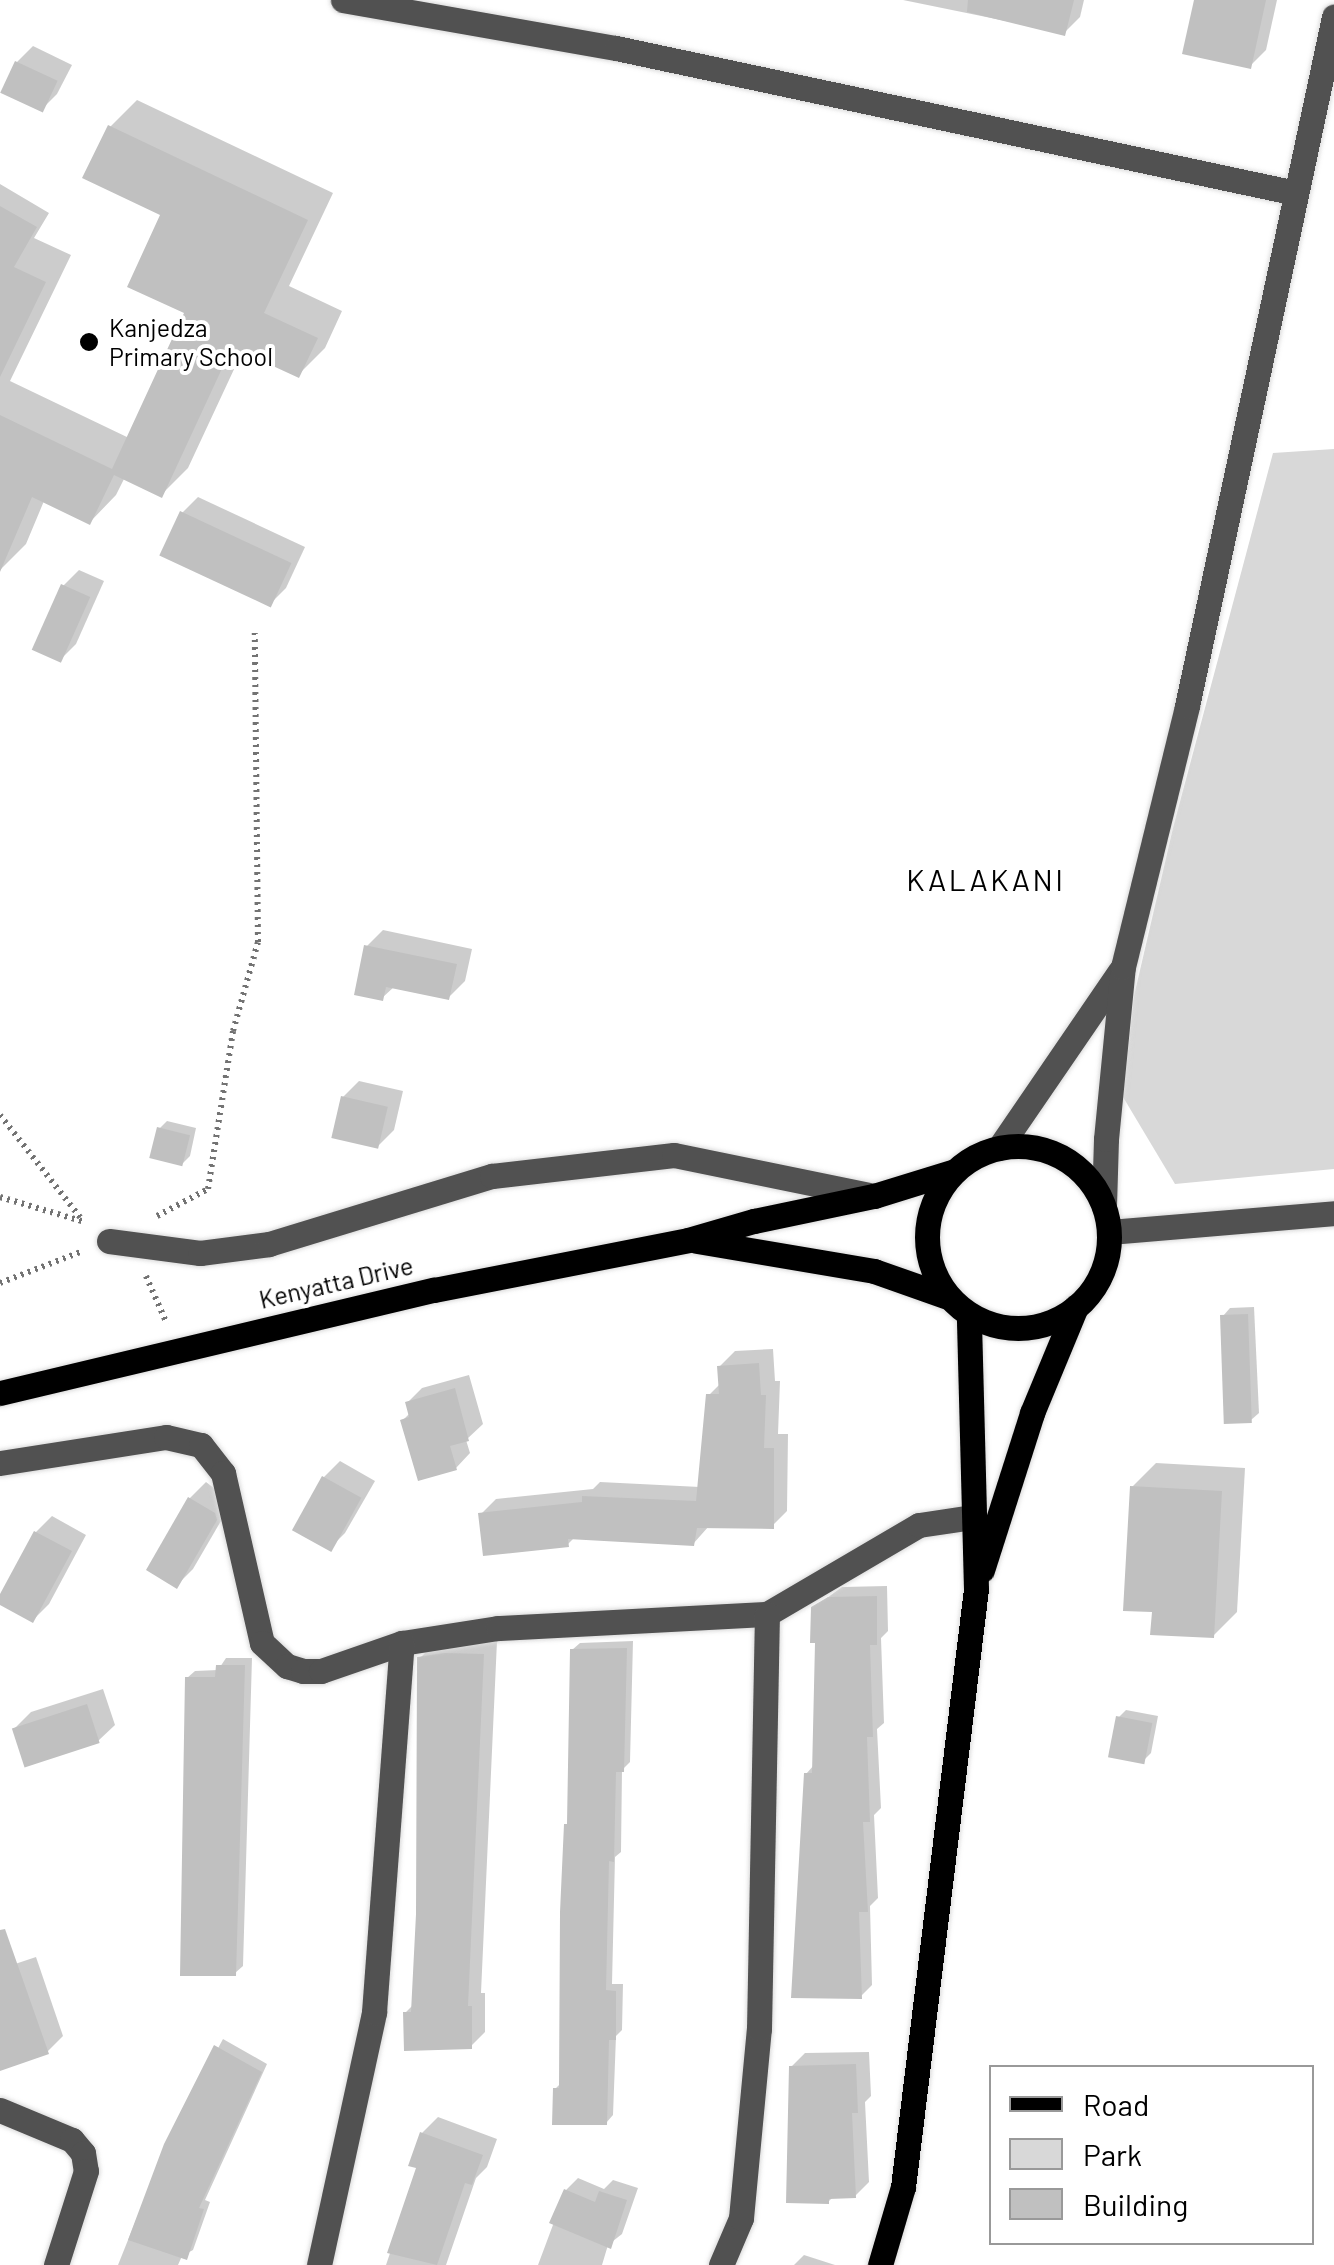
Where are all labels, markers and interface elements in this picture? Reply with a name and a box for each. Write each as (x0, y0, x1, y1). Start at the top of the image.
place label: Kanjedza Primary School (109, 313, 273, 372)
marker: Kanjedza Primary School (78, 331, 100, 353)
district label: KALAKANI (906, 861, 1066, 897)
street label: Kenyatta Drive (256, 1250, 416, 1314)
legend (989, 2065, 1314, 2245)
text: Road (1083, 2086, 1149, 2122)
text: Park (1083, 2136, 1142, 2172)
text: Building (1083, 2186, 1188, 2222)

